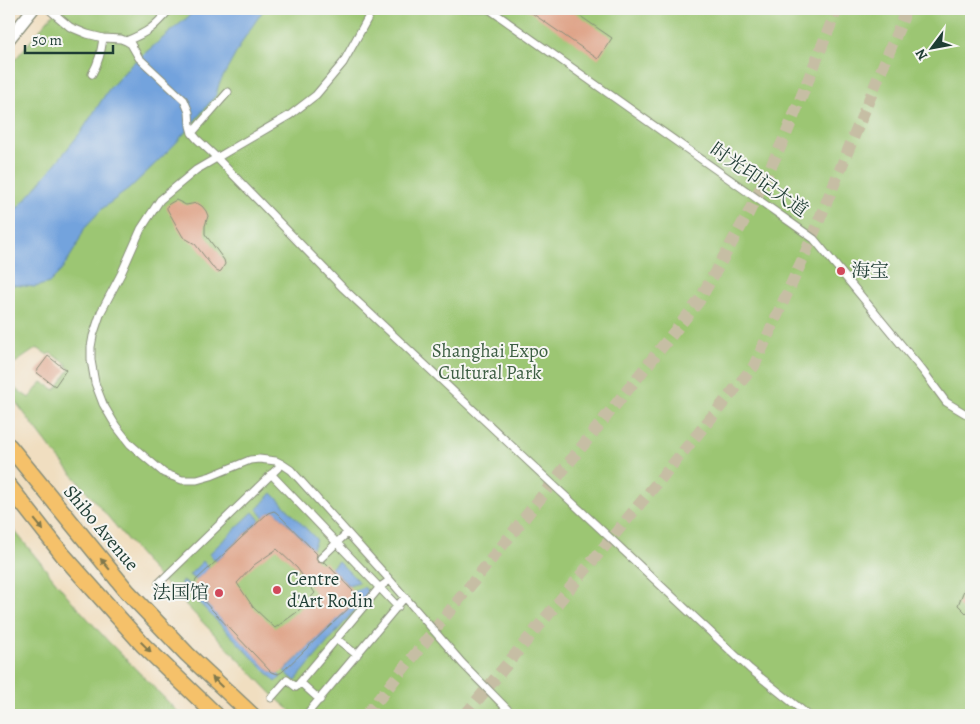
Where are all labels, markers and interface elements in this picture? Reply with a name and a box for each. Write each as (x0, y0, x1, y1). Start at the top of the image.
scale bar (25, 22, 112, 54)
north arrow (908, 22, 958, 72)
text: 50 m (32, 30, 62, 50)
text: N (911, 45, 932, 64)
street label: 时光印记大道 (705, 137, 813, 223)
place label: 海宝 (851, 258, 889, 284)
marker: 海宝 (835, 265, 847, 277)
park label: Shanghai Expo Cultural Park (432, 338, 548, 386)
street label: Shibo Avenue (57, 479, 145, 577)
one-way arrow (34, 518, 45, 531)
one-way arrow (99, 558, 110, 571)
place label: Centre d'Art Rodin (287, 566, 373, 614)
place label: 法国馆 (152, 580, 209, 606)
marker: Centre d'Art Rodin (271, 584, 283, 596)
marker: 法国馆 (213, 587, 225, 599)
one-way arrow (140, 641, 152, 653)
one-way arrow (211, 676, 223, 688)

